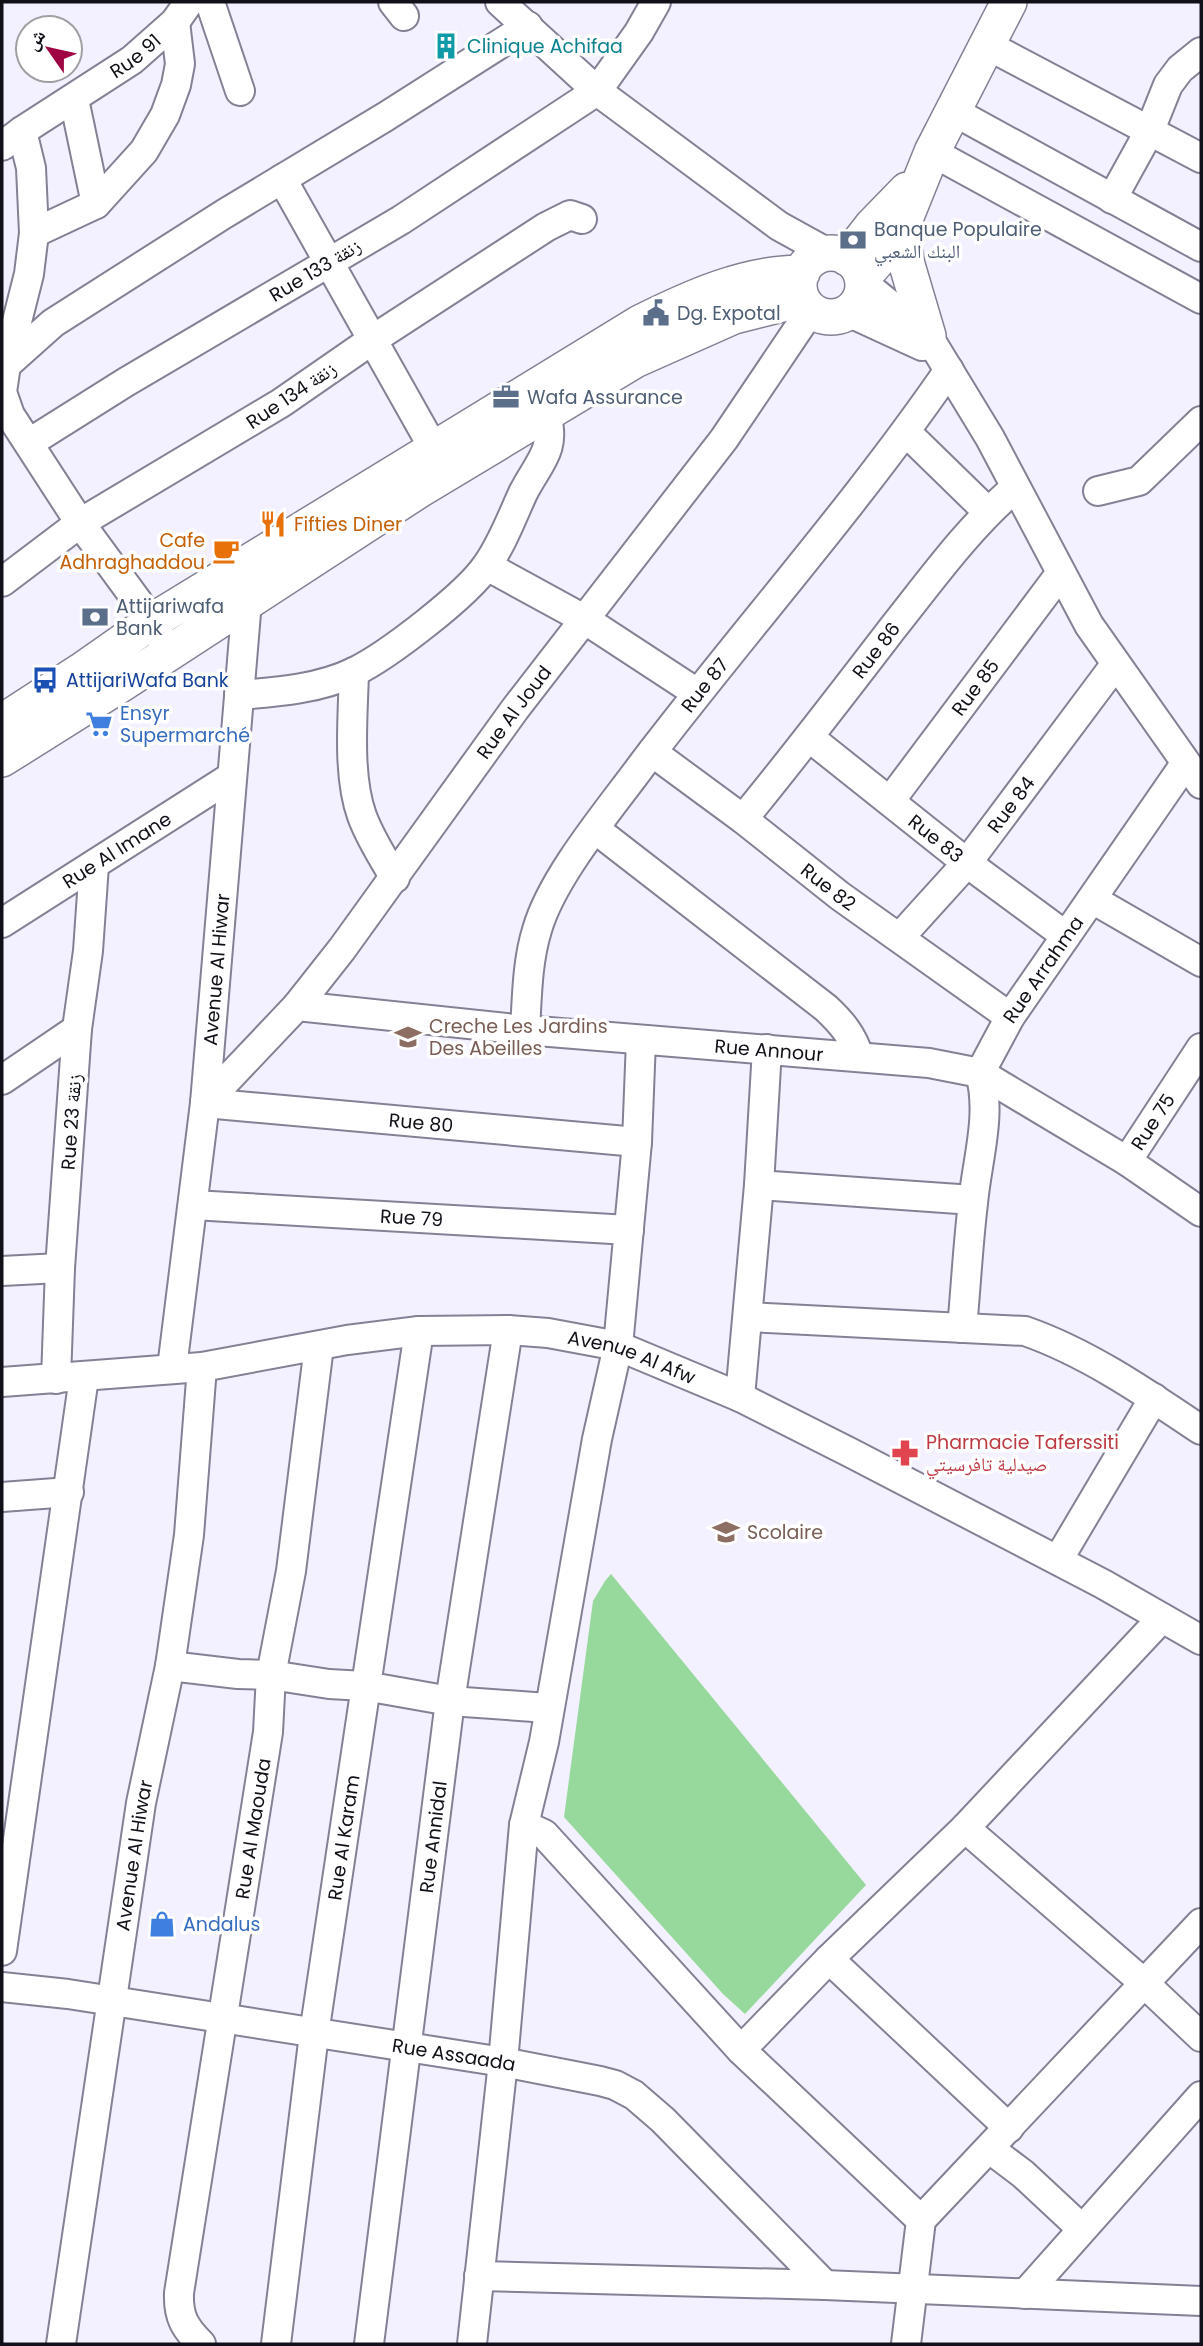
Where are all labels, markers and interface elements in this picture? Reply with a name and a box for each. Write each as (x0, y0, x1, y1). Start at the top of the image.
north arrow (14, 14, 84, 84)
text: ش (18, 24, 52, 56)
street label: Rue 91 (105, 27, 167, 85)
building icon: Clinique Achifaa (431, 31, 461, 61)
place label: Clinique Achifaa (467, 33, 623, 60)
place label: Banque Populaire البنك الشعبي (874, 216, 1042, 267)
bank icon: Banque Populaire البنك الشعبي (838, 225, 868, 255)
street label: Rue 133 زنقة (264, 232, 366, 308)
public building icon: Dg. Expotal (641, 298, 671, 328)
place label: Dg. Expotal (677, 300, 781, 327)
street label: Rue 134 زنقة (241, 355, 342, 436)
office icon: Wafa Assurance (491, 382, 521, 412)
place label: Wafa Assurance (527, 384, 683, 411)
restaurant icon: Fifties Diner (258, 509, 288, 539)
place label: Fifties Diner (294, 511, 402, 538)
place label: Cafe Adhraghaddou (59, 527, 205, 576)
cafe icon: Cafe Adhraghaddou (211, 536, 241, 566)
place label: Attijariwafa Bank (116, 593, 224, 642)
bank icon: Attijariwafa Bank (80, 602, 110, 632)
street label: Rue 86 (846, 616, 907, 684)
street label: Rue 87 (675, 652, 735, 718)
street label: Rue 85 (945, 654, 1006, 722)
street label: Rue Al Joud (470, 660, 558, 765)
bus stop icon: AttijariWafa Bank (30, 665, 60, 695)
place label: AttijariWafa Bank (66, 667, 229, 694)
place label: Ensyr Supermarché (120, 700, 250, 749)
supermarket icon: Ensyr Supermarché (84, 709, 114, 739)
street label: Rue 84 (981, 771, 1041, 839)
street label: Rue Al Imane (57, 806, 177, 895)
street label: Rue 83 (902, 808, 969, 869)
street label: Rue 82 (795, 857, 861, 917)
street label: Avenue Al Hiwar (197, 892, 236, 1047)
street label: Rue Arrahma (997, 911, 1090, 1029)
place label: Creche Les Jardins Des Abeilles (429, 1013, 608, 1062)
school or university icon: Creche Les Jardins Des Abeilles (393, 1022, 423, 1052)
street label: Rue Annour (713, 1033, 824, 1068)
street label: Rue 23 زنقة (55, 1073, 88, 1171)
street label: Rue 75 (1125, 1088, 1182, 1156)
street label: Rue 80 (388, 1107, 454, 1139)
street label: Rue 79 (379, 1203, 444, 1233)
street label: Avenue Al Afw (566, 1324, 700, 1391)
place label: Pharmacie Taferssiti صيدلية تافرسيتي (926, 1429, 1119, 1480)
pharmacy icon: Pharmacie Taferssiti صيدلية تافرسيتي (890, 1438, 920, 1468)
school or university icon: Scolaire (711, 1517, 741, 1547)
place label: Scolaire (747, 1519, 823, 1546)
street label: Rue Al Maouda (229, 1756, 278, 1901)
street label: Rue Al Karam (321, 1773, 367, 1902)
street label: Avenue Al Hiwar (109, 1777, 160, 1933)
street label: Rue Annidal (413, 1779, 454, 1895)
shop icon: Andalus (147, 1909, 177, 1939)
place label: Andalus (183, 1911, 260, 1938)
street label: Rue Assaada (390, 2032, 518, 2078)

